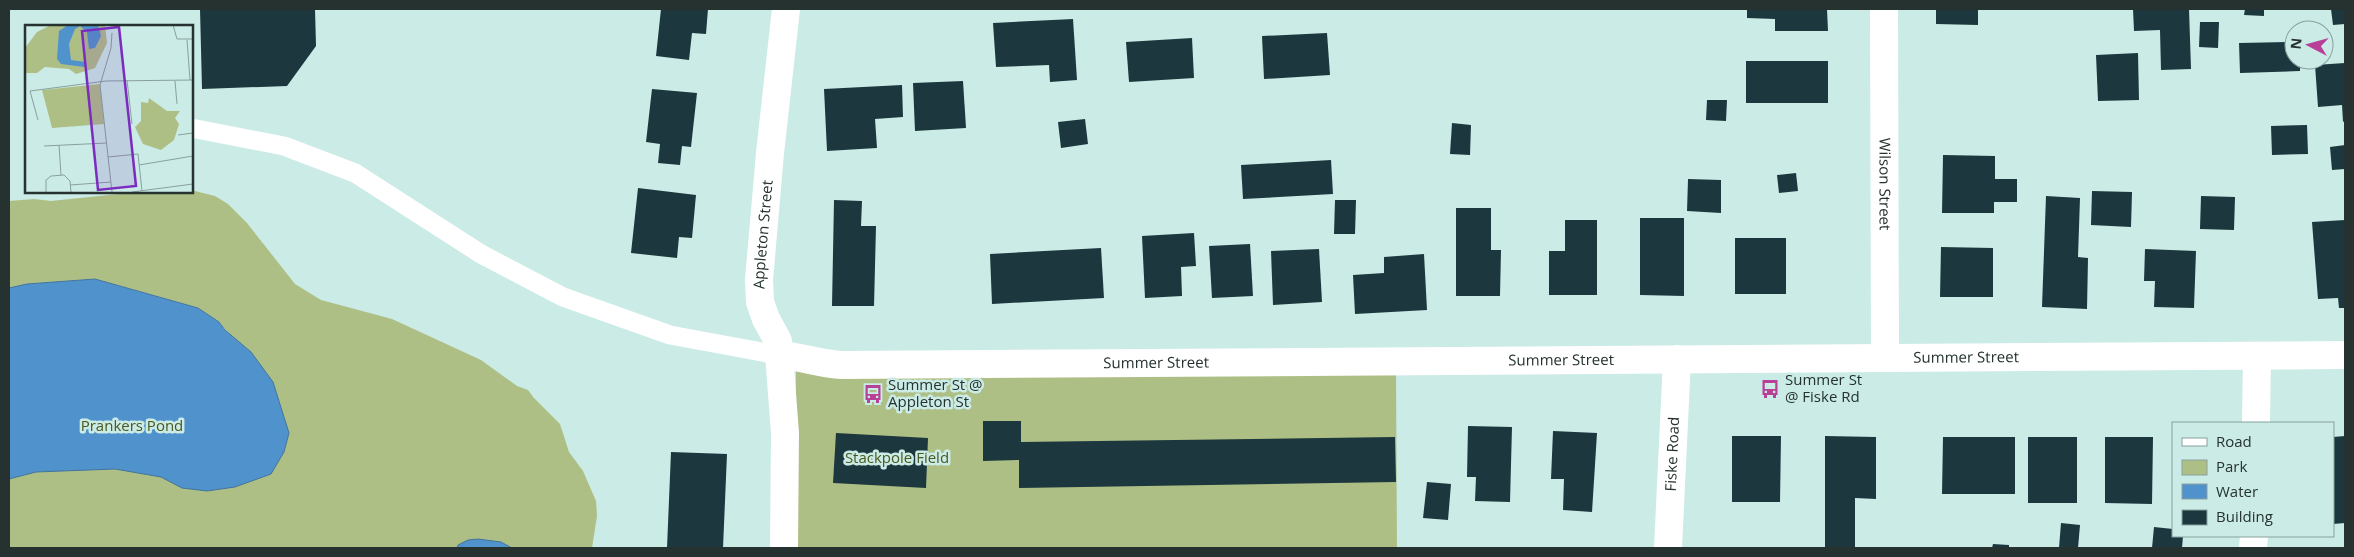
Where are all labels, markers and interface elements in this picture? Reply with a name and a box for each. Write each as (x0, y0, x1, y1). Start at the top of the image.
north arrow (2284, 20, 2334, 70)
inset map (25, 25, 192, 192)
text: N (2286, 37, 2306, 50)
street label: Wilson Street (1875, 138, 1896, 230)
street label: Appleton Street (748, 179, 777, 290)
street label: Summer Street (1913, 346, 2019, 367)
street label: Summer Street (1508, 349, 1614, 370)
street label: Summer Street (1103, 352, 1209, 372)
place label: Summer St @ Fiske Rd (1785, 369, 1862, 406)
place label: Summer St @ Appleton St (888, 374, 983, 411)
bus stop icon: Summer St @ Fiske Rd (1759, 378, 1781, 400)
bus stop icon: Summer St @ Appleton St (862, 383, 884, 405)
park label: Prankers Pond (81, 415, 183, 435)
street label: Fiske Road (1660, 416, 1683, 492)
legend (2172, 422, 2334, 537)
text: Road (2216, 431, 2252, 451)
park label: Stackpole Field (845, 447, 949, 467)
text: Park (2216, 456, 2247, 476)
text: Water (2216, 481, 2258, 501)
text: Building (2216, 506, 2273, 526)

